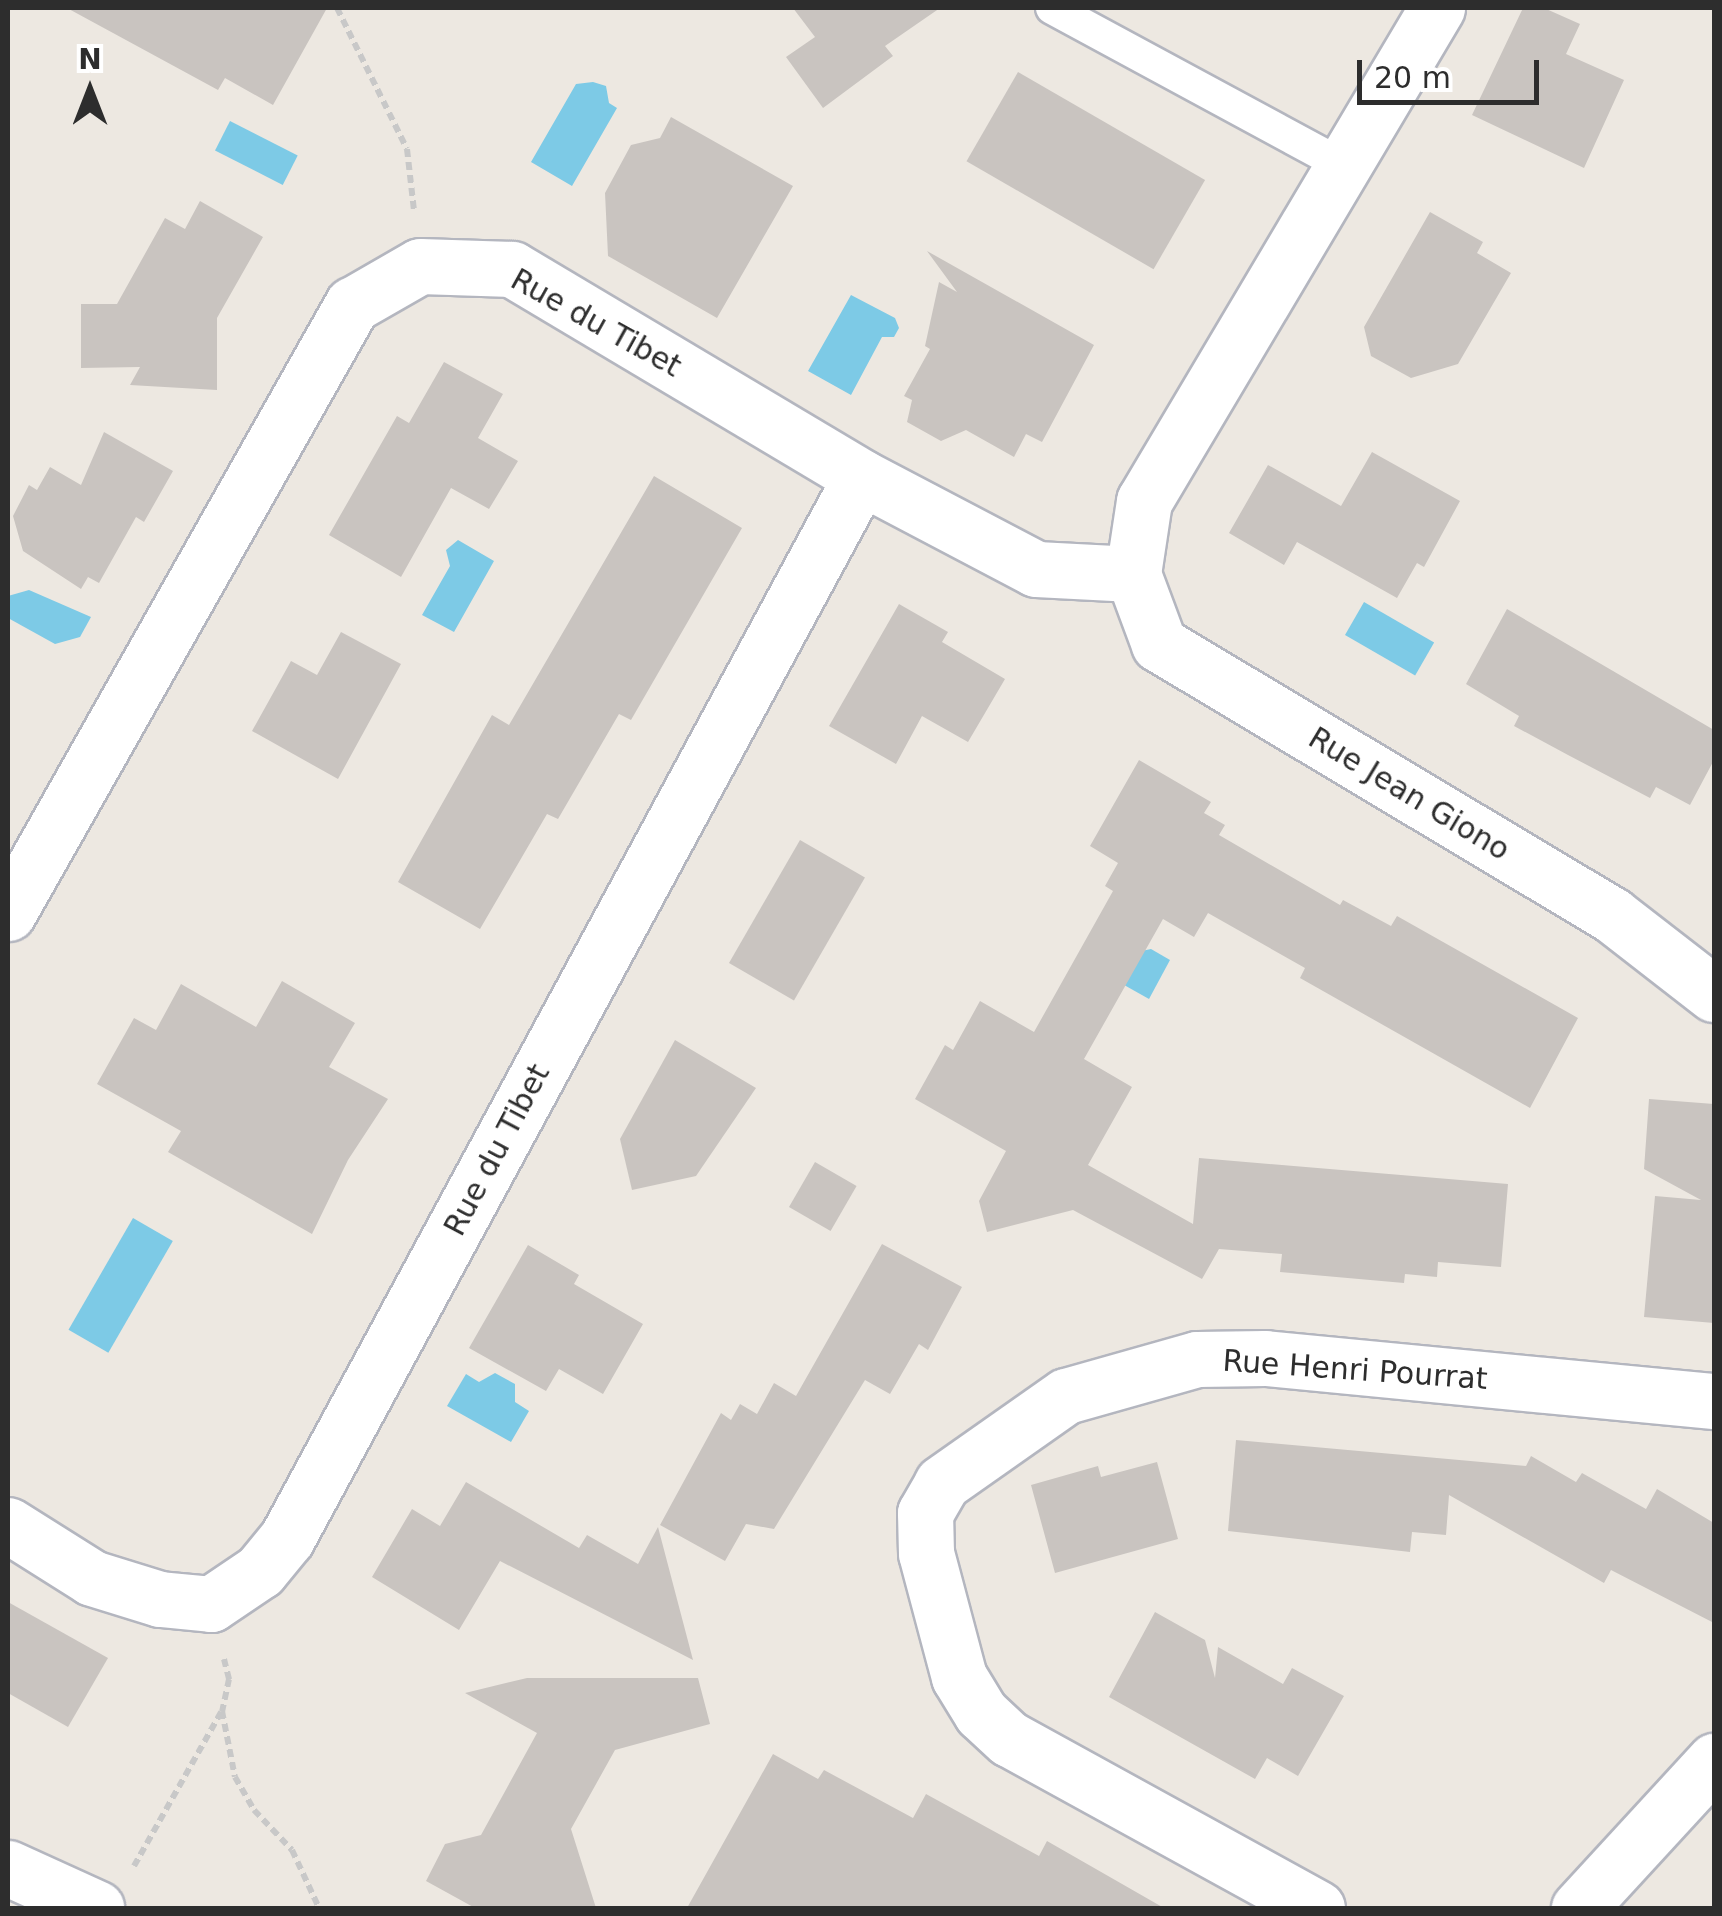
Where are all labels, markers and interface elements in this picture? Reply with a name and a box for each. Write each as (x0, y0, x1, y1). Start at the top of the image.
north arrow (40, 40, 140, 140)
scale bar (1362, 40, 1544, 102)
text: N (78, 43, 102, 76)
text: 20 m (1374, 60, 1451, 95)
street label: Rue du Tibet (505, 261, 687, 385)
street label: Rue Jean Giono (1302, 720, 1516, 868)
street label: Rue du Tibet (437, 1058, 557, 1242)
street label: Rue Henri Pourrat (1221, 1343, 1489, 1397)

